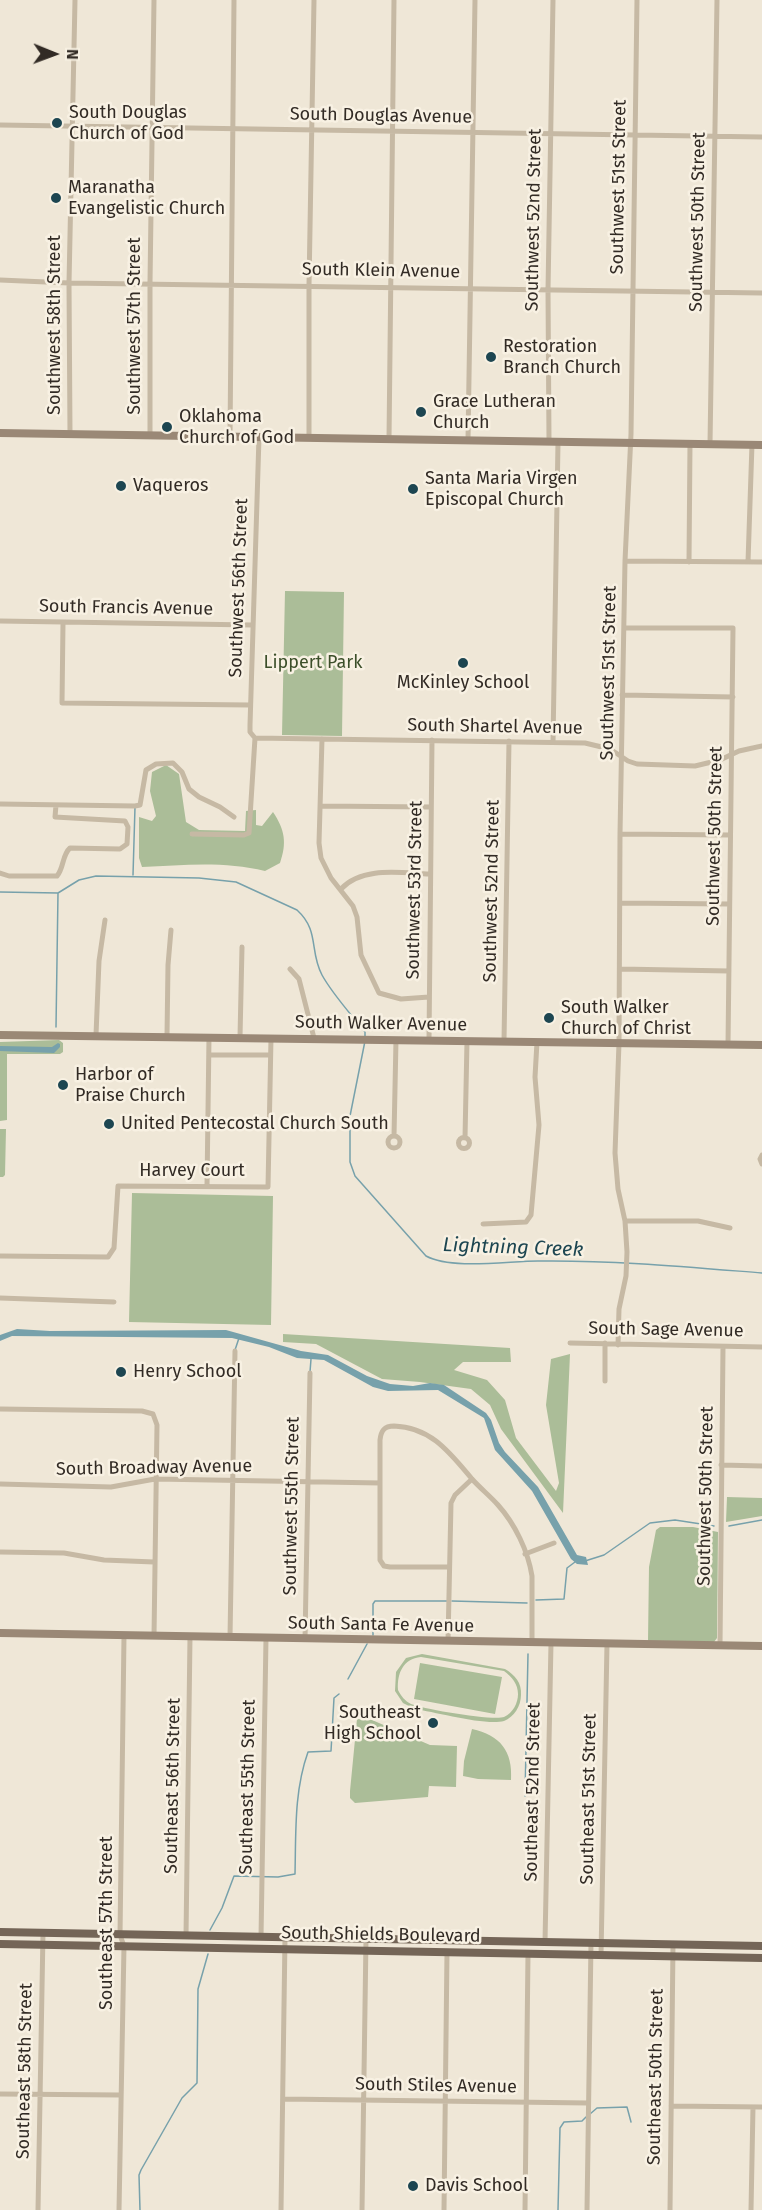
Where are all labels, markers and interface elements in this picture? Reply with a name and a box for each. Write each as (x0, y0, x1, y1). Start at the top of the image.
north arrow (24, 24, 84, 84)
text: N (63, 49, 82, 60)
street label: Southwest 51st Street (607, 100, 631, 274)
place label: South Douglas Church of God (69, 102, 187, 144)
street label: South Douglas Avenue (290, 104, 472, 128)
marker: South Douglas Church of God (50, 116, 64, 130)
street label: Southwest 52nd Street (522, 128, 546, 312)
street label: Southwest 50th Street (686, 132, 710, 312)
place label: Maranatha Evangelistic Church (68, 177, 225, 219)
marker: Maranatha Evangelistic Church (49, 191, 63, 205)
street label: Southwest 58th Street (44, 235, 66, 415)
street label: Southwest 57th Street (124, 237, 146, 415)
street label: South Klein Avenue (302, 259, 460, 283)
place label: Restoration Branch Church (503, 336, 621, 378)
marker: Restoration Branch Church (484, 350, 498, 364)
place label: Grace Lutheran Church (433, 391, 556, 434)
marker: Grace Lutheran Church (414, 405, 428, 419)
place label: Oklahoma Church of God (179, 406, 294, 448)
marker: Oklahoma Church of God (160, 420, 174, 434)
place label: Santa Maria Virgen Episcopal Church (425, 468, 578, 510)
place label: Vaqueros (133, 475, 208, 497)
marker: Vaqueros (114, 479, 128, 493)
marker: Santa Maria Virgen Episcopal Church (406, 482, 420, 496)
street label: Southwest 56th Street (225, 498, 253, 678)
street label: Southwest 51st Street (597, 586, 621, 760)
street label: South Francis Avenue (39, 596, 213, 620)
park label: Lippert Park (264, 652, 362, 674)
marker: McKinley School (456, 656, 470, 670)
place label: McKinley School (397, 672, 529, 694)
street label: South Shartel Avenue (407, 715, 583, 739)
street label: Southwest 50th Street (703, 746, 727, 926)
street label: Southwest 52nd Street (480, 799, 504, 983)
street label: Southwest 53rd Street (403, 800, 427, 980)
place label: South Walker Church of Christ (561, 997, 691, 1040)
marker: South Walker Church of Christ (542, 1011, 556, 1025)
street label: South Walker Avenue (295, 1012, 467, 1036)
place label: Harbor of Praise Church (75, 1064, 186, 1106)
marker: Harbor of Praise Church (56, 1078, 70, 1092)
place label: United Pentecostal Church South (121, 1113, 389, 1135)
marker: United Pentecostal Church South (102, 1117, 116, 1131)
street label: Harvey Court (139, 1160, 245, 1182)
water label: Lightning Creek (442, 1234, 584, 1262)
street label: South Sage Avenue (588, 1318, 744, 1342)
place label: Henry School (133, 1361, 241, 1383)
marker: Henry School (114, 1365, 128, 1379)
street label: Southwest 50th Street (694, 1406, 718, 1586)
street label: Southwest 55th Street (280, 1416, 304, 1596)
street label: South Broadway Avenue (56, 1455, 252, 1481)
street label: South Santa Fe Avenue (288, 1613, 474, 1637)
street label: Southeast 56th Street (161, 1698, 185, 1874)
street label: Southeast 55th Street (236, 1699, 260, 1875)
place label: Southeast High School (324, 1702, 421, 1744)
street label: Southeast 52nd Street (521, 1702, 545, 1882)
street label: Southeast 51st Street (577, 1713, 601, 1885)
marker: Southeast High School (426, 1716, 440, 1730)
street label: Southeast 57th Street (96, 1836, 118, 2010)
street label: South Shields Boulevard (281, 1922, 481, 1948)
street label: Southeast 58th Street (13, 1983, 37, 2159)
street label: Southeast 50th Street (644, 1989, 668, 2165)
street label: South Stiles Avenue (355, 2074, 517, 2098)
place label: Davis School (425, 2175, 528, 2197)
marker: Davis School (406, 2179, 420, 2193)

